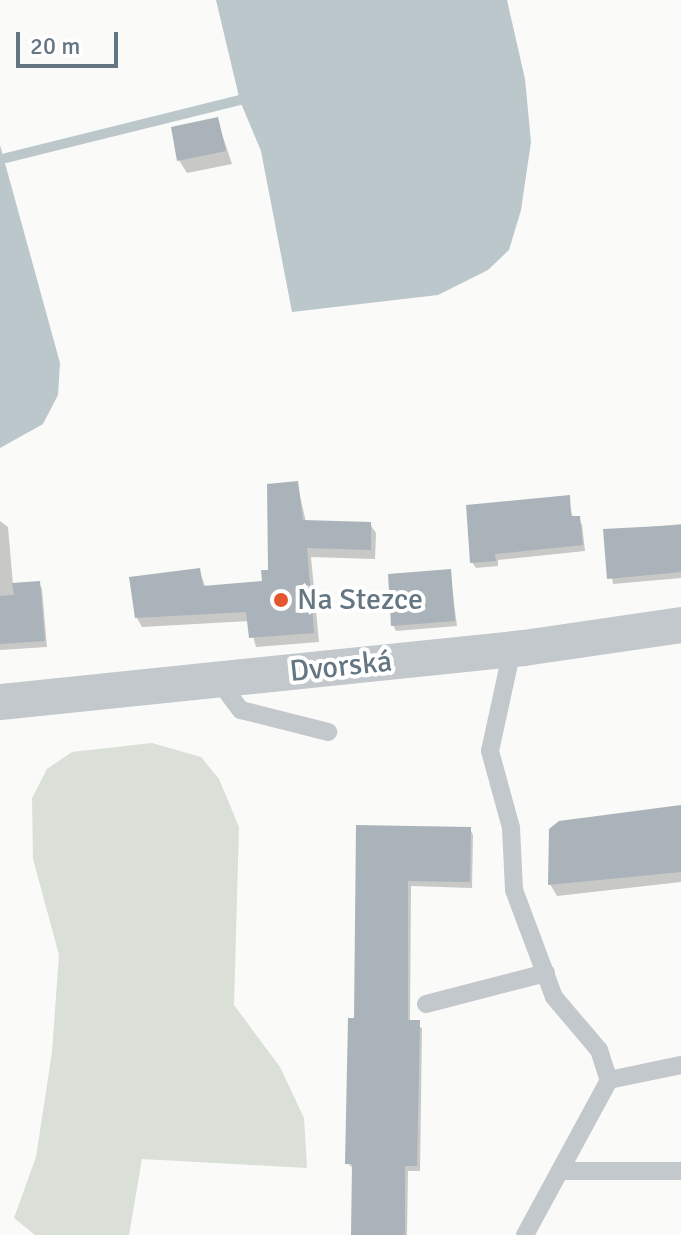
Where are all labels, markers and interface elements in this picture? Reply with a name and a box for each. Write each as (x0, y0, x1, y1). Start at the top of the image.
scale bar (20, 16, 122, 66)
text: 20 m (30, 31, 80, 61)
place label: Na Stezce (297, 582, 423, 618)
marker: Na Stezce (272, 591, 290, 609)
street label: Dvorská (288, 644, 394, 690)

